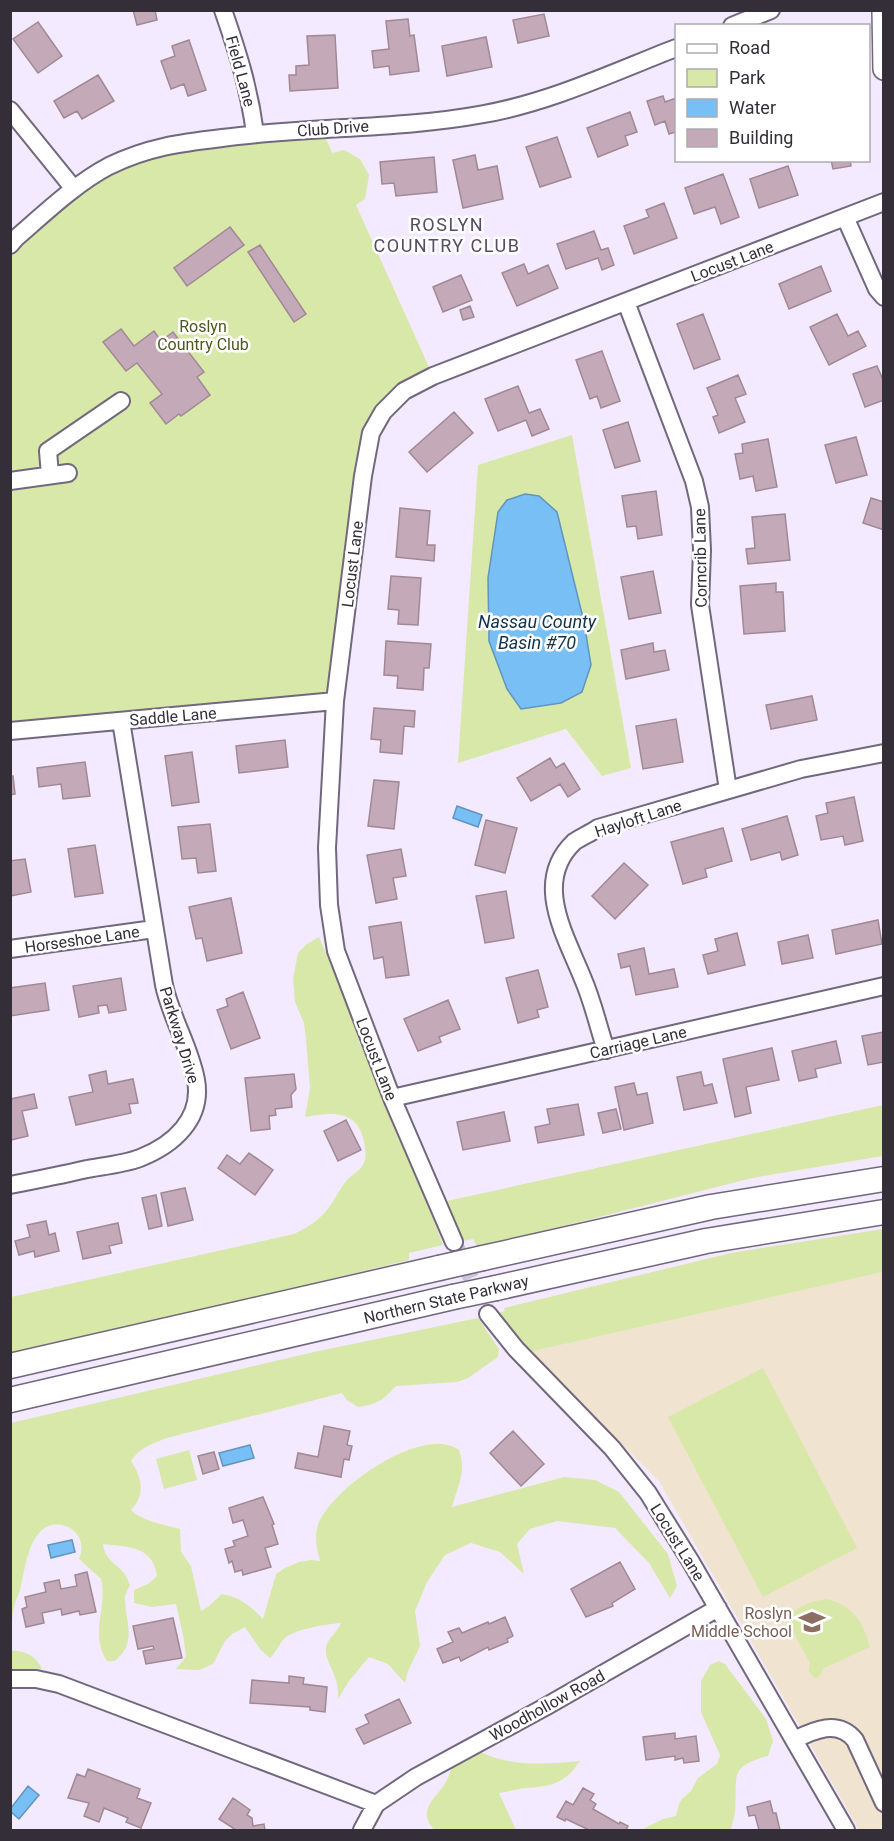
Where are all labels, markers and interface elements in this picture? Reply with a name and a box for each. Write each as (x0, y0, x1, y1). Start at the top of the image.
legend (675, 24, 870, 162)
street label: Field Lane (222, 34, 259, 109)
text: Road (729, 37, 770, 58)
text: Park (729, 67, 766, 88)
text: Water (729, 97, 776, 118)
street label: Club Drive (296, 117, 370, 140)
text: Building (729, 127, 793, 148)
district label: ROSLYN COUNTRY CLUB (374, 214, 520, 256)
street label: Locust Lane (688, 237, 776, 286)
park label: Roslyn Country Club (157, 317, 249, 354)
street label: Corncrib Lane (690, 508, 711, 608)
street label: Locust Lane (338, 520, 367, 608)
water label: Nassau County Basin #70 (478, 611, 597, 653)
street label: Saddle Lane (129, 703, 217, 730)
street label: Hayloft Lane (592, 796, 684, 841)
street label: Horseshoe Lane (23, 922, 141, 957)
street label: Parkway Drive (156, 984, 203, 1086)
street label: Locust Lane (352, 1015, 401, 1103)
street label: Carriage Lane (588, 1022, 688, 1063)
street label: Northern State Parkway (362, 1271, 531, 1328)
street label: Locust Lane (646, 1500, 709, 1584)
place label: Roslyn Middle School (691, 1604, 792, 1641)
school or university icon: Roslyn Middle School (797, 1607, 827, 1637)
street label: Woodhollow Road (486, 1666, 608, 1745)

